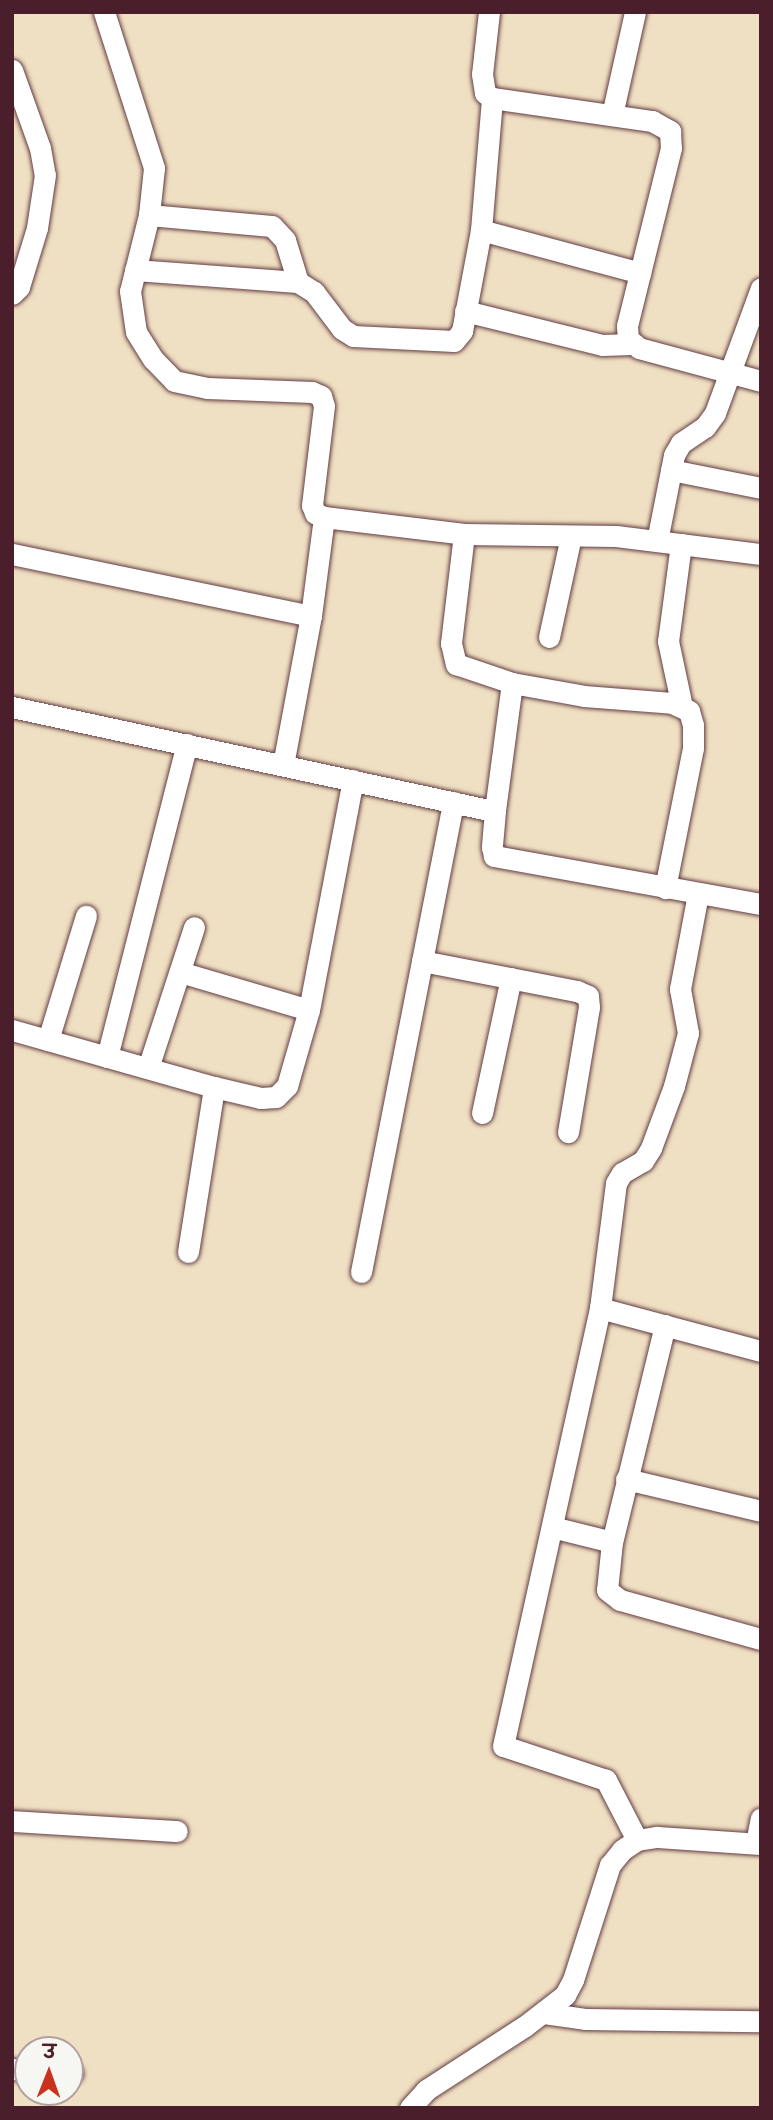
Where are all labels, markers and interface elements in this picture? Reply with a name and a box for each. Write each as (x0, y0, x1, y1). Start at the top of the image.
north arrow (14, 2036, 84, 2106)
text: उ (43, 2040, 56, 2063)

